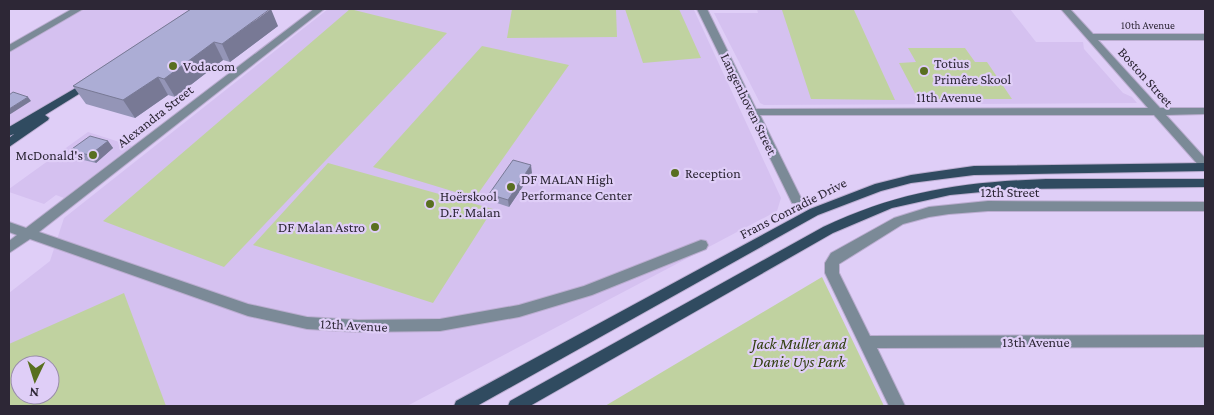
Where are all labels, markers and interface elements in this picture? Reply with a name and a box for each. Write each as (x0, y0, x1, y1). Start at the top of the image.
street label: 10th Avenue (1121, 19, 1175, 31)
street label: Boston Street (1115, 44, 1177, 110)
street label: Langenhoven Street (717, 51, 781, 158)
place label: Totius Primêre Skool (934, 55, 1012, 87)
place label: Vodacom (183, 58, 235, 74)
marker: Vodacom (167, 60, 179, 72)
marker: Totius Primêre Skool (918, 65, 930, 77)
street label: Alexandra Street (114, 81, 196, 151)
street label: 11th Avenue (916, 89, 982, 105)
place label: McDonald's (16, 147, 83, 163)
marker: McDonald's (87, 149, 99, 161)
place label: Reception (685, 165, 741, 181)
marker: Reception (669, 167, 681, 179)
place label: DF MALAN High Performance Center (521, 171, 632, 203)
street label: Frans Conradie Drive (737, 174, 849, 242)
marker: DF MALAN High Performance Center (505, 181, 517, 193)
street label: 12th Street (981, 184, 1040, 200)
place label: Hoërskool D.F. Malan (440, 188, 501, 220)
marker: Hoërskool D.F. Malan (424, 198, 436, 210)
place label: DF Malan Astro (278, 219, 365, 235)
marker: DF Malan Astro (369, 221, 381, 233)
street label: 12th Avenue (320, 315, 388, 335)
street label: 13th Avenue (1002, 334, 1070, 350)
park label: Jack Muller and Danie Uys Park (749, 335, 847, 371)
north arrow (10, 355, 60, 405)
text: N (28, 385, 39, 401)

